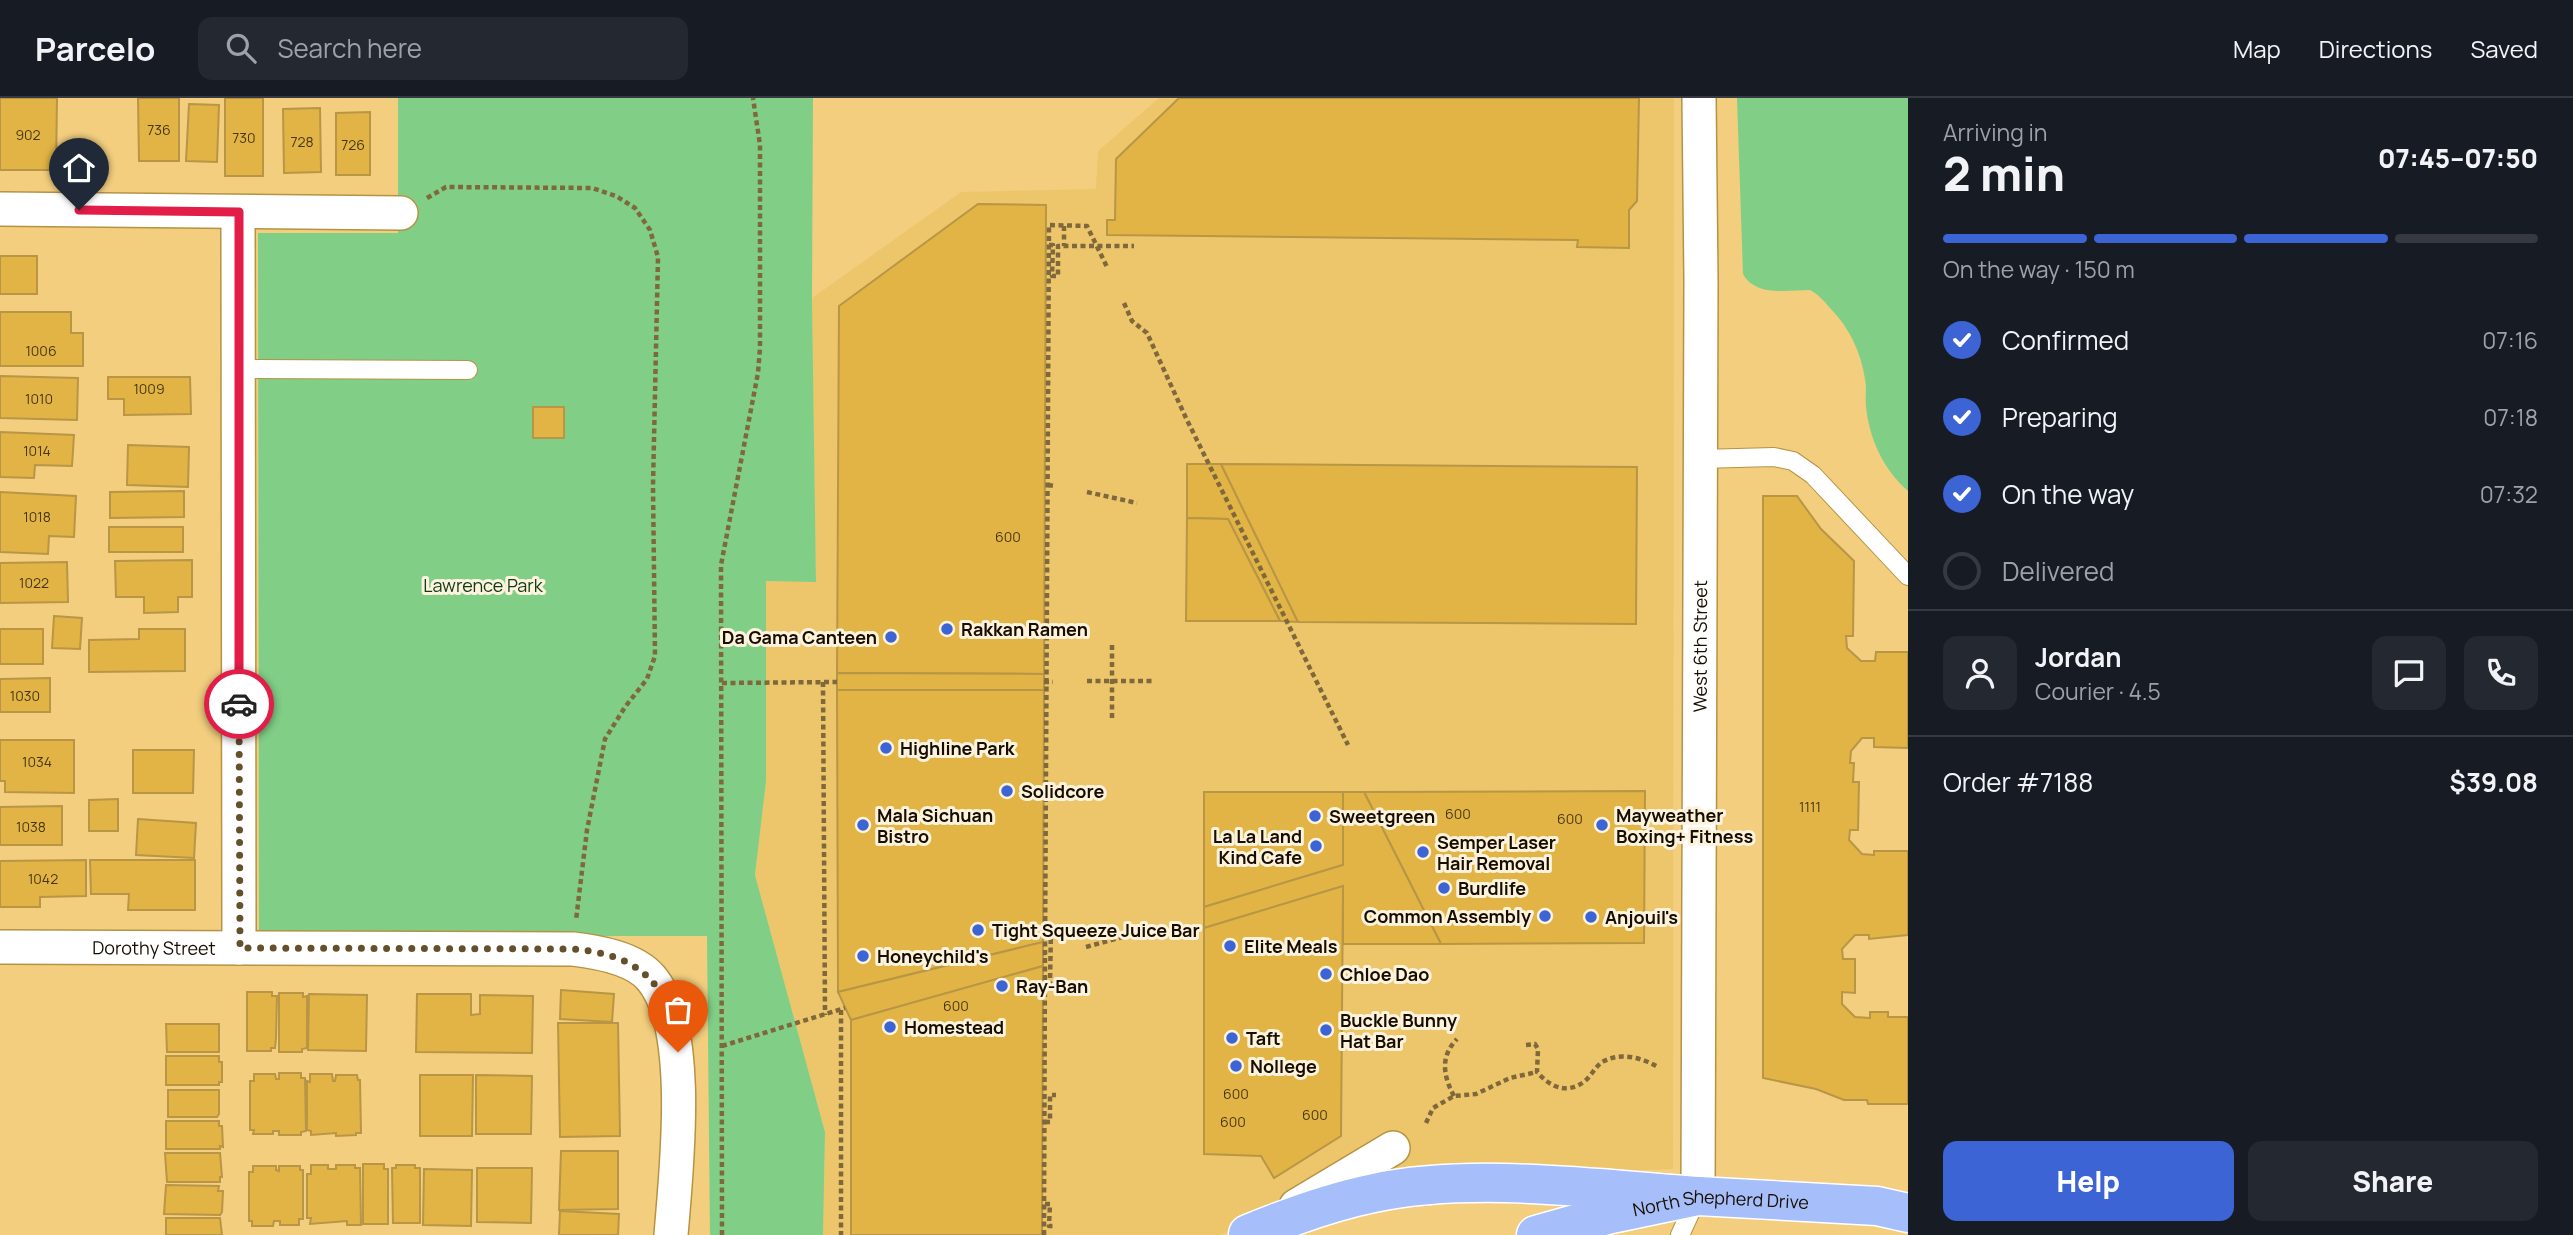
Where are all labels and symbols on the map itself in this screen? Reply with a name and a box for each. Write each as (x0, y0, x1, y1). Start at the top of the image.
house number: 736 (147, 120, 171, 139)
house number: 902 (15, 125, 41, 144)
house number: 730 (232, 128, 256, 147)
house number: 728 (290, 132, 314, 151)
house number: 726 (341, 135, 365, 154)
pin (49, 138, 109, 210)
house number: 1006 (25, 341, 57, 360)
house number: 1009 (133, 379, 165, 398)
house number: 1010 (25, 389, 53, 408)
house number: 1014 (23, 441, 51, 460)
house number: 1018 (23, 507, 51, 526)
house number: 600 (995, 527, 1021, 546)
house number: 1022 (19, 573, 49, 592)
park label: Lawrence Park (423, 573, 544, 597)
street label: West 6th Street (1688, 580, 1712, 712)
place label: Rakkan Ramen (961, 617, 1088, 641)
marker: Rakkan Ramen (939, 621, 955, 637)
place label: Da Gama Canteen (722, 625, 877, 649)
marker: Da Gama Canteen (883, 629, 899, 645)
courier (204, 669, 274, 739)
house number: 1030 (10, 686, 40, 705)
place label: Highline Park (900, 736, 1016, 760)
marker: Highline Park (878, 740, 894, 756)
house number: 1034 (22, 752, 52, 771)
place label: Solidcore (1021, 779, 1104, 803)
marker: Solidcore (999, 783, 1015, 799)
house number: 1111 (1799, 797, 1821, 816)
place label: Mala Sichuan Bistro (877, 803, 993, 848)
place label: Mayweather Boxing+ Fitness (1616, 803, 1753, 848)
place label: Sweetgreen (1329, 804, 1435, 828)
house number: 600 (1445, 804, 1471, 823)
marker: Sweetgreen (1307, 808, 1323, 824)
house number: 600 (1557, 809, 1583, 828)
house number: 1038 (16, 817, 46, 836)
marker: Mala Sichuan Bistro (855, 817, 871, 833)
marker: Mayweather Boxing+ Fitness (1594, 817, 1610, 833)
place label: La La Land Kind Cafe (1213, 824, 1302, 869)
place label: Semper Laser Hair Removal (1437, 830, 1556, 875)
marker: La La Land Kind Cafe (1308, 838, 1324, 854)
marker: Semper Laser Hair Removal (1415, 844, 1431, 860)
house number: 1042 (28, 869, 58, 888)
place label: Burdlife (1458, 876, 1526, 900)
marker: Burdlife (1436, 880, 1452, 896)
place label: Common Assembly (1364, 904, 1531, 928)
place label: Anjouil's (1605, 905, 1678, 929)
marker: Common Assembly (1537, 908, 1553, 924)
marker: Anjouil's (1583, 909, 1599, 925)
place label: Tight Squeeze Juice Bar (992, 918, 1200, 942)
marker: Tight Squeeze Juice Bar (970, 922, 986, 938)
place label: Elite Meals (1244, 934, 1338, 958)
street label: Dorothy Street (92, 935, 216, 960)
marker: Elite Meals (1222, 938, 1238, 954)
place label: Honeychild's (877, 944, 989, 968)
marker: Honeychild's (855, 948, 871, 964)
place label: Chloe Dao (1340, 962, 1429, 986)
marker: Chloe Dao (1318, 966, 1334, 982)
place label: Ray-Ban (1016, 974, 1088, 998)
marker: Ray-Ban (994, 978, 1010, 994)
pin (648, 980, 708, 1052)
house number: 600 (943, 996, 969, 1015)
place label: Buckle Bunny Hat Bar (1340, 1008, 1457, 1053)
place label: Homestead (904, 1015, 1004, 1039)
marker: Homestead (882, 1019, 898, 1035)
marker: Buckle Bunny Hat Bar (1318, 1022, 1334, 1038)
place label: Taft (1246, 1026, 1281, 1050)
marker: Taft (1224, 1030, 1240, 1046)
place label: Nollege (1250, 1054, 1317, 1078)
marker: Nollege (1228, 1058, 1244, 1074)
house number: 600 (1223, 1084, 1249, 1103)
house number: 600 (1302, 1105, 1328, 1124)
house number: 600 (1220, 1112, 1246, 1131)
street label: North Shepherd Drive (1630, 1184, 1810, 1221)

